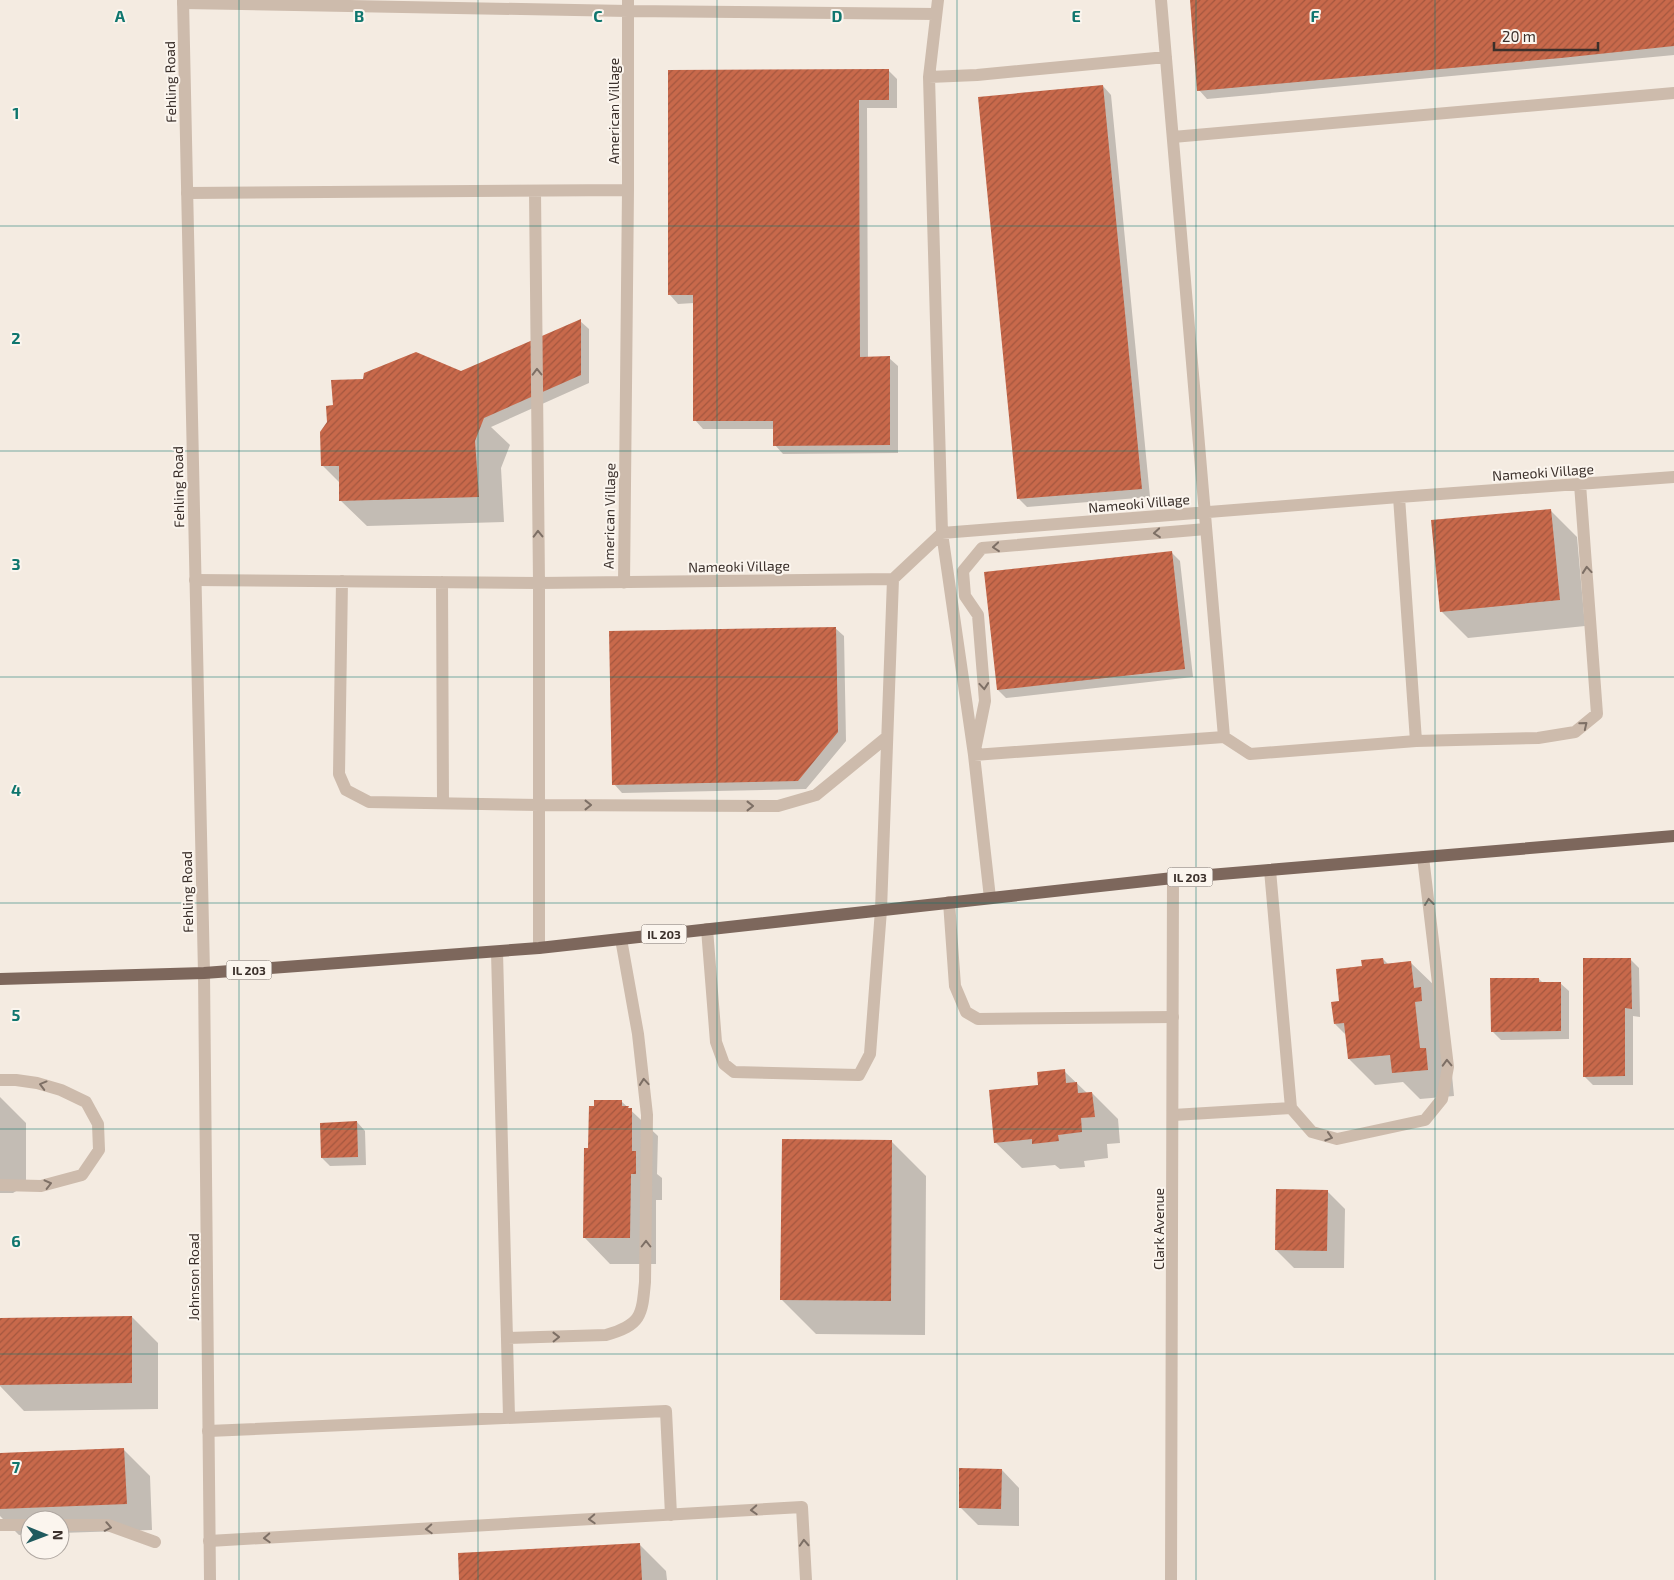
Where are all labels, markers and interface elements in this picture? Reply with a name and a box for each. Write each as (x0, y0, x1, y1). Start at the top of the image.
text: A (115, 6, 126, 25)
text: B (354, 6, 364, 25)
text: C (593, 6, 603, 25)
text: D (832, 6, 843, 25)
text: E (1071, 6, 1081, 25)
text: F (1311, 6, 1320, 25)
scale bar (1494, 20, 1598, 52)
text: 20 m (1502, 27, 1536, 45)
street label: Fehling Road (161, 41, 179, 123)
street label: American Village (605, 58, 622, 164)
text: 1 (13, 103, 19, 122)
text: 2 (11, 328, 21, 347)
one-way arrow (532, 367, 542, 375)
street label: Fehling Road (169, 446, 187, 528)
street label: Nameoki Village (1492, 460, 1594, 484)
street label: American Village (600, 463, 618, 569)
street label: Nameoki Village (1087, 490, 1191, 516)
one-way arrow (1153, 527, 1161, 538)
one-way arrow (533, 530, 544, 538)
one-way arrow (991, 541, 999, 552)
text: 3 (11, 554, 21, 573)
street label: Nameoki Village (688, 557, 790, 575)
one-way arrow (1582, 565, 1593, 573)
one-way arrow (978, 682, 989, 690)
one-way arrow (1578, 723, 1587, 731)
text: 4 (11, 780, 21, 799)
one-way arrow (584, 800, 592, 810)
one-way arrow (747, 801, 755, 811)
street label: Fehling Road (178, 851, 196, 933)
road number: IL 203 (1168, 868, 1212, 886)
one-way arrow (1424, 898, 1435, 906)
road number: IL 203 (642, 924, 686, 944)
road number: IL 203 (226, 960, 272, 980)
text: 5 (12, 1005, 21, 1024)
one-way arrow (1442, 1059, 1452, 1067)
one-way arrow (638, 1077, 649, 1085)
one-way arrow (39, 1080, 48, 1090)
one-way arrow (1324, 1131, 1332, 1141)
one-way arrow (44, 1179, 53, 1190)
street label: Clark Avenue (1150, 1188, 1167, 1270)
text: 6 (11, 1231, 21, 1250)
street label: Johnson Road (185, 1233, 202, 1321)
one-way arrow (641, 1240, 651, 1248)
one-way arrow (552, 1332, 560, 1342)
text: 7 (12, 1457, 21, 1476)
one-way arrow (749, 1504, 757, 1515)
north arrow (20, 1510, 70, 1560)
one-way arrow (587, 1514, 595, 1525)
one-way arrow (104, 1521, 113, 1531)
one-way arrow (425, 1523, 433, 1534)
text: N (50, 1530, 67, 1540)
one-way arrow (263, 1533, 271, 1544)
one-way arrow (799, 1539, 810, 1547)

